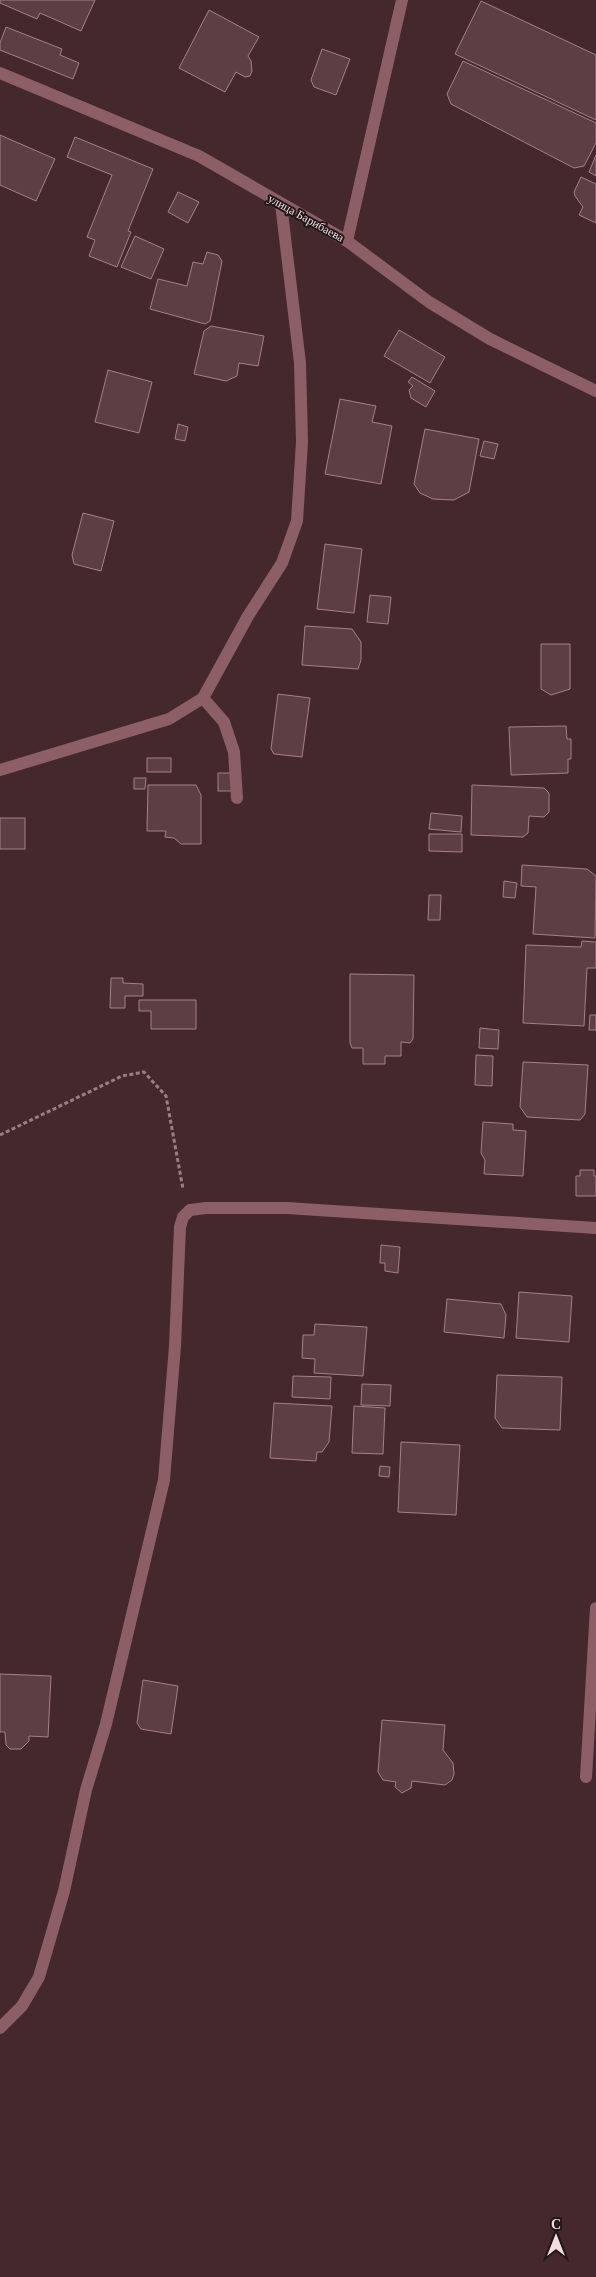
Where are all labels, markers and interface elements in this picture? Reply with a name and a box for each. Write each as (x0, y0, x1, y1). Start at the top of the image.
street label: улица Барибаева (265, 191, 347, 245)
north arrow (531, 2212, 581, 2262)
text: С (551, 2217, 561, 2232)

